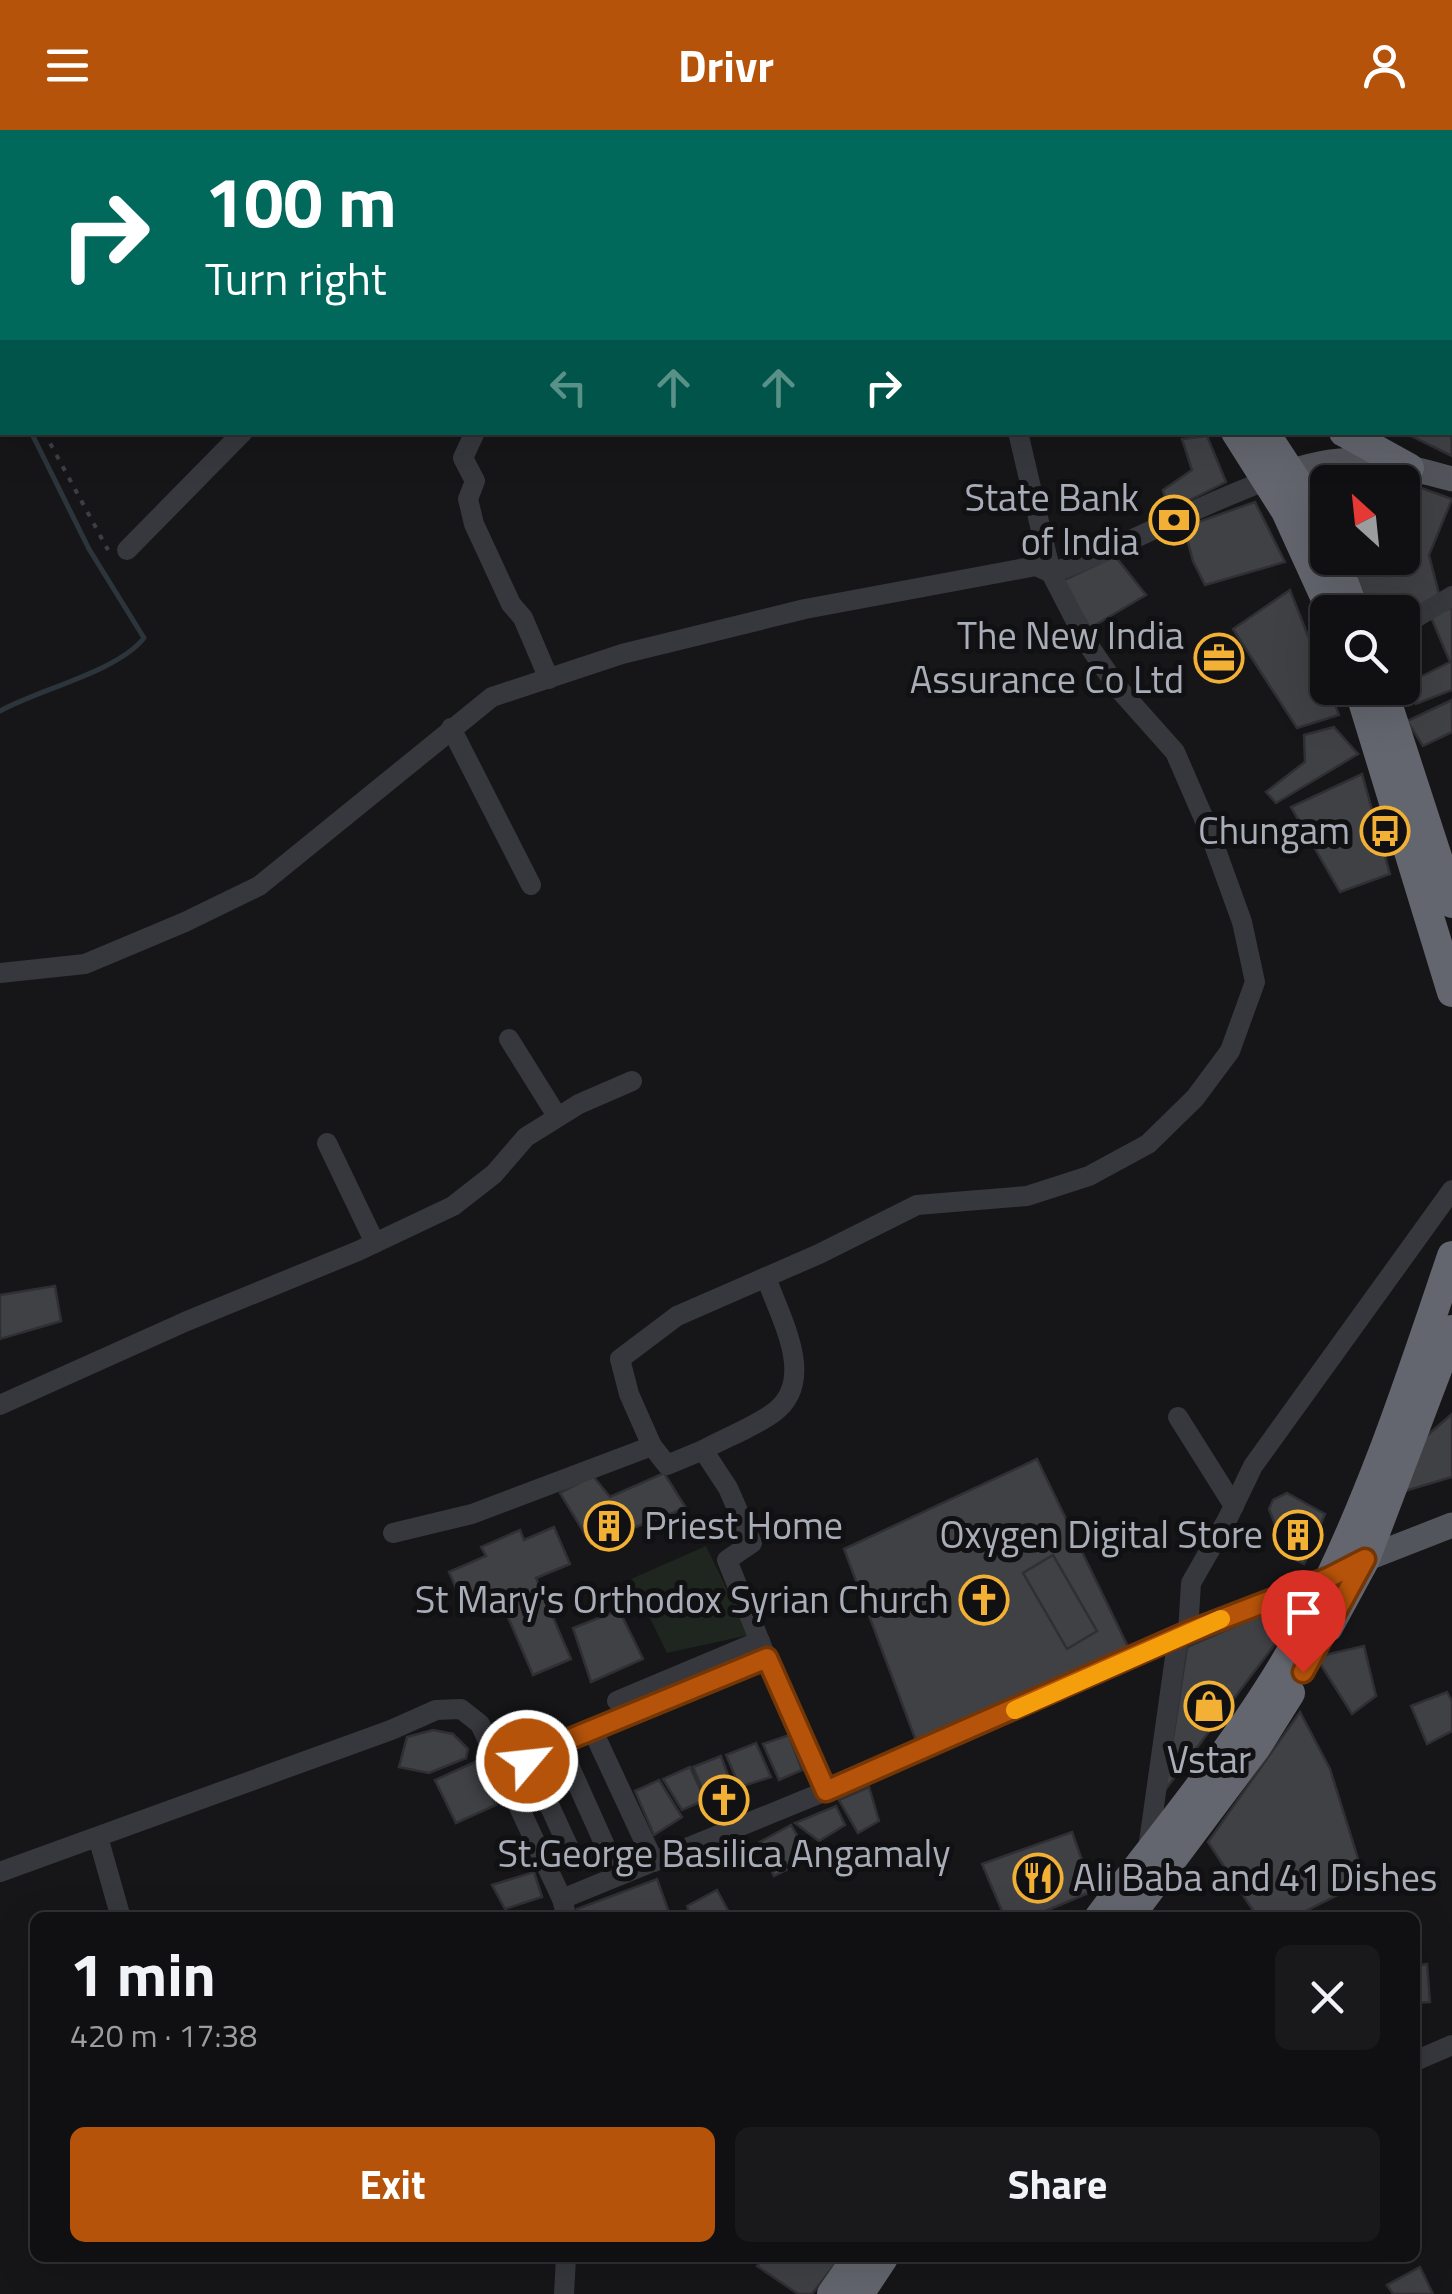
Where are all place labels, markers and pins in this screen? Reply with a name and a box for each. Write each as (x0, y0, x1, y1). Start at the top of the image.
place label: State Bank of India (964, 468, 1139, 570)
bank icon: State Bank of India (1148, 494, 1200, 546)
place label: The New India Assurance Co Ltd (910, 606, 1184, 708)
office icon: The New India Assurance Co Ltd (1193, 632, 1245, 684)
place label: Chungam (1198, 801, 1350, 859)
bus stop icon: Chungam (1359, 805, 1411, 857)
place label: Priest Home (644, 1496, 843, 1554)
building icon: Priest Home (583, 1500, 635, 1552)
place label: Oxygen Digital Store (939, 1505, 1263, 1563)
building icon: Oxygen Digital Store (1272, 1509, 1324, 1561)
place label: St Mary's Orthodox Syrian Church (415, 1570, 949, 1628)
pin (1261, 1570, 1346, 1673)
church icon: St Mary's Orthodox Syrian Church (958, 1574, 1010, 1626)
shop icon: Vstar (1183, 1680, 1235, 1732)
place label: Vstar (1167, 1730, 1251, 1788)
church icon: St.George Basilica Angamaly (698, 1774, 750, 1826)
place label: St.George Basilica Angamaly (497, 1824, 951, 1882)
place label: Ali Baba and 41 Dishes (1073, 1848, 1438, 1906)
restaurant icon: Ali Baba and 41 Dishes (1012, 1852, 1064, 1904)

